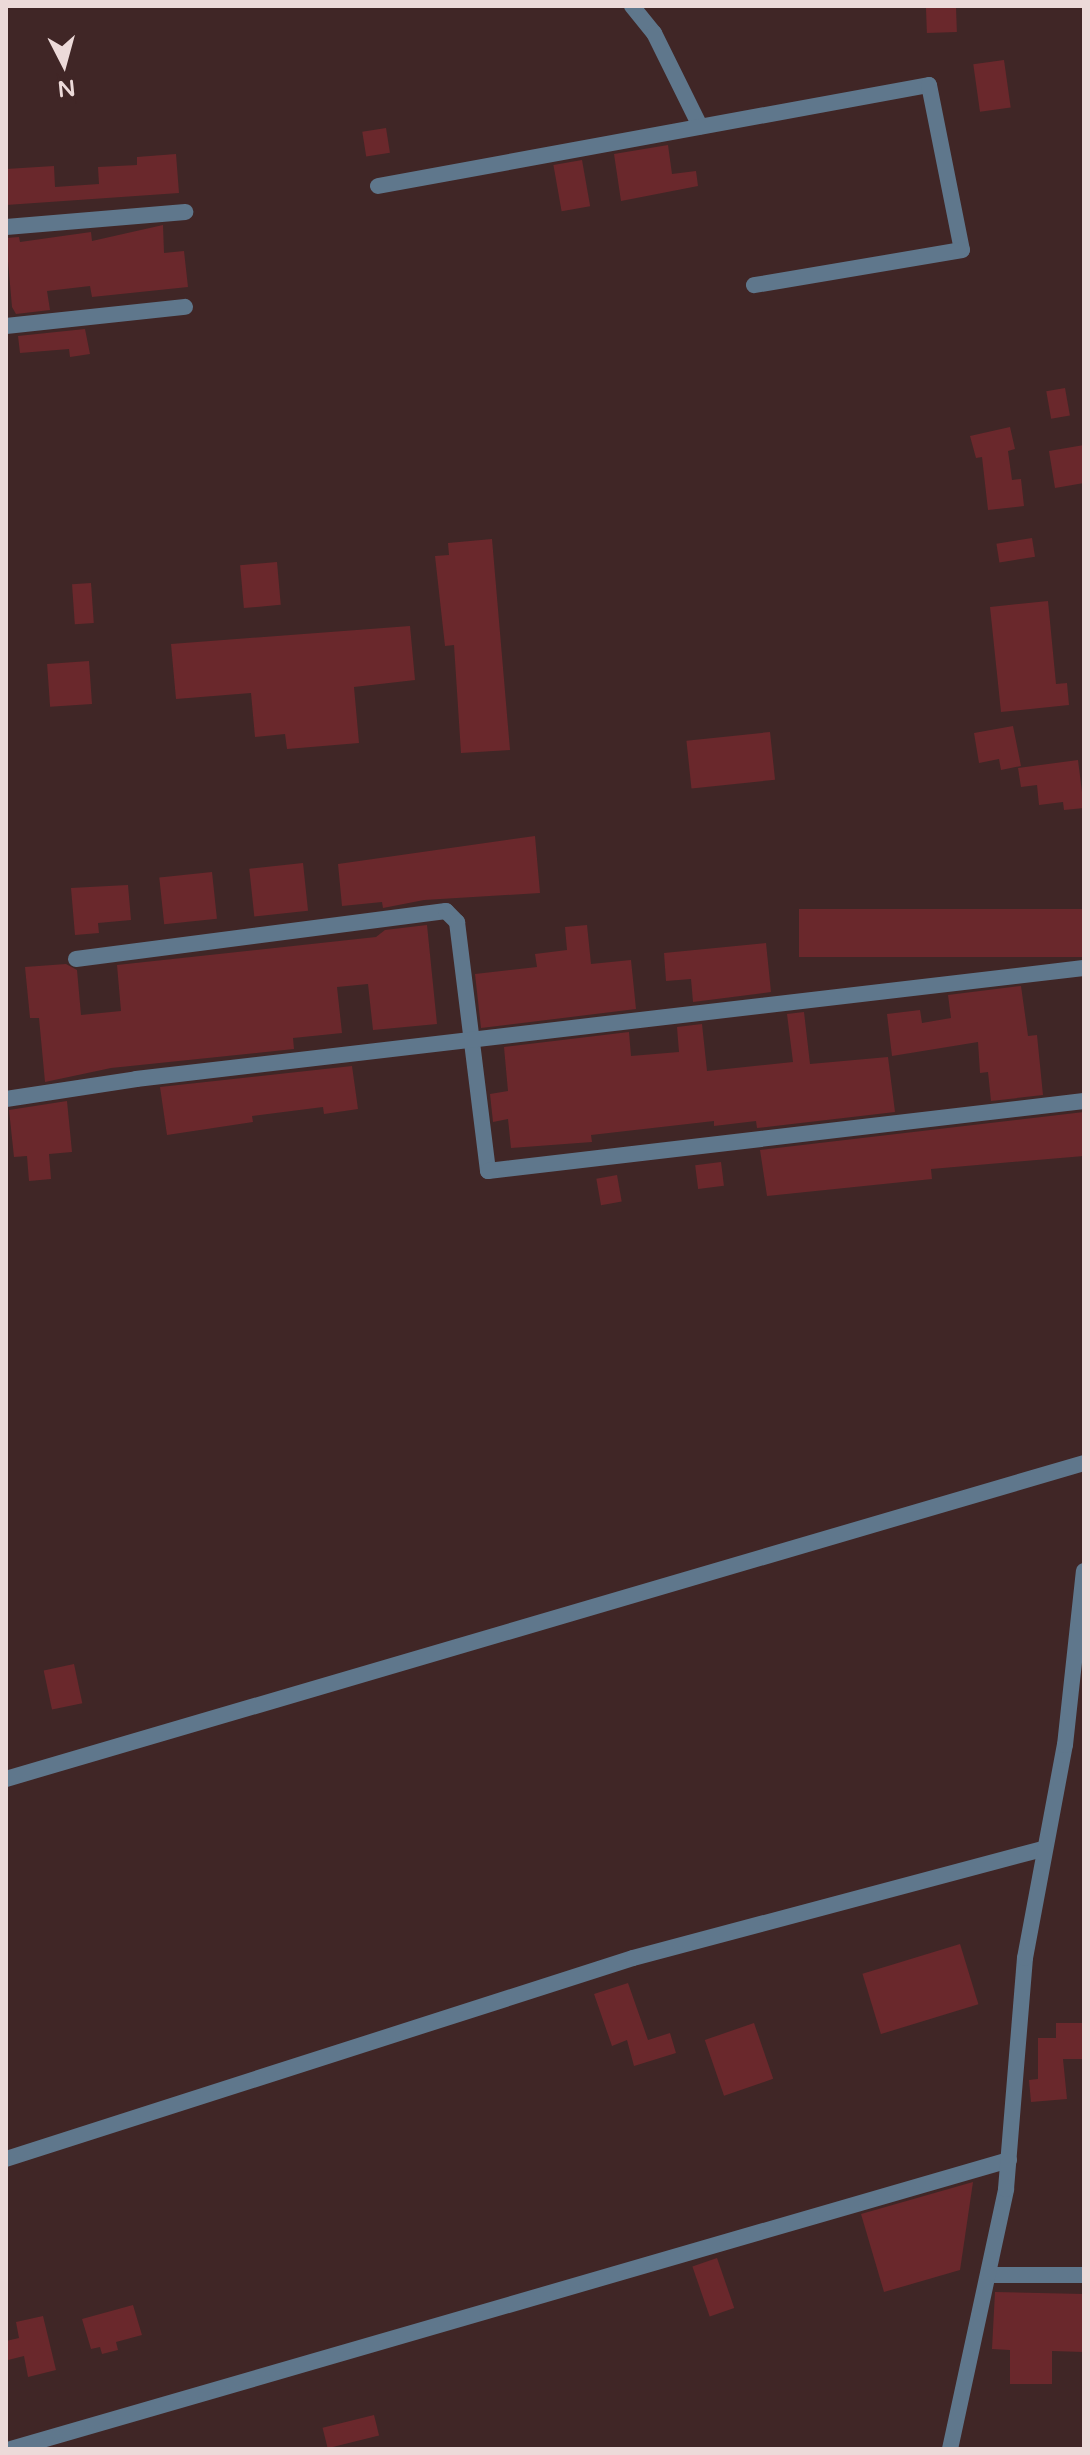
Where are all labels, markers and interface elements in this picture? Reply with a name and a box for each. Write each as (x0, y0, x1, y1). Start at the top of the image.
north arrow (24, 24, 104, 104)
text: N (56, 74, 77, 102)

